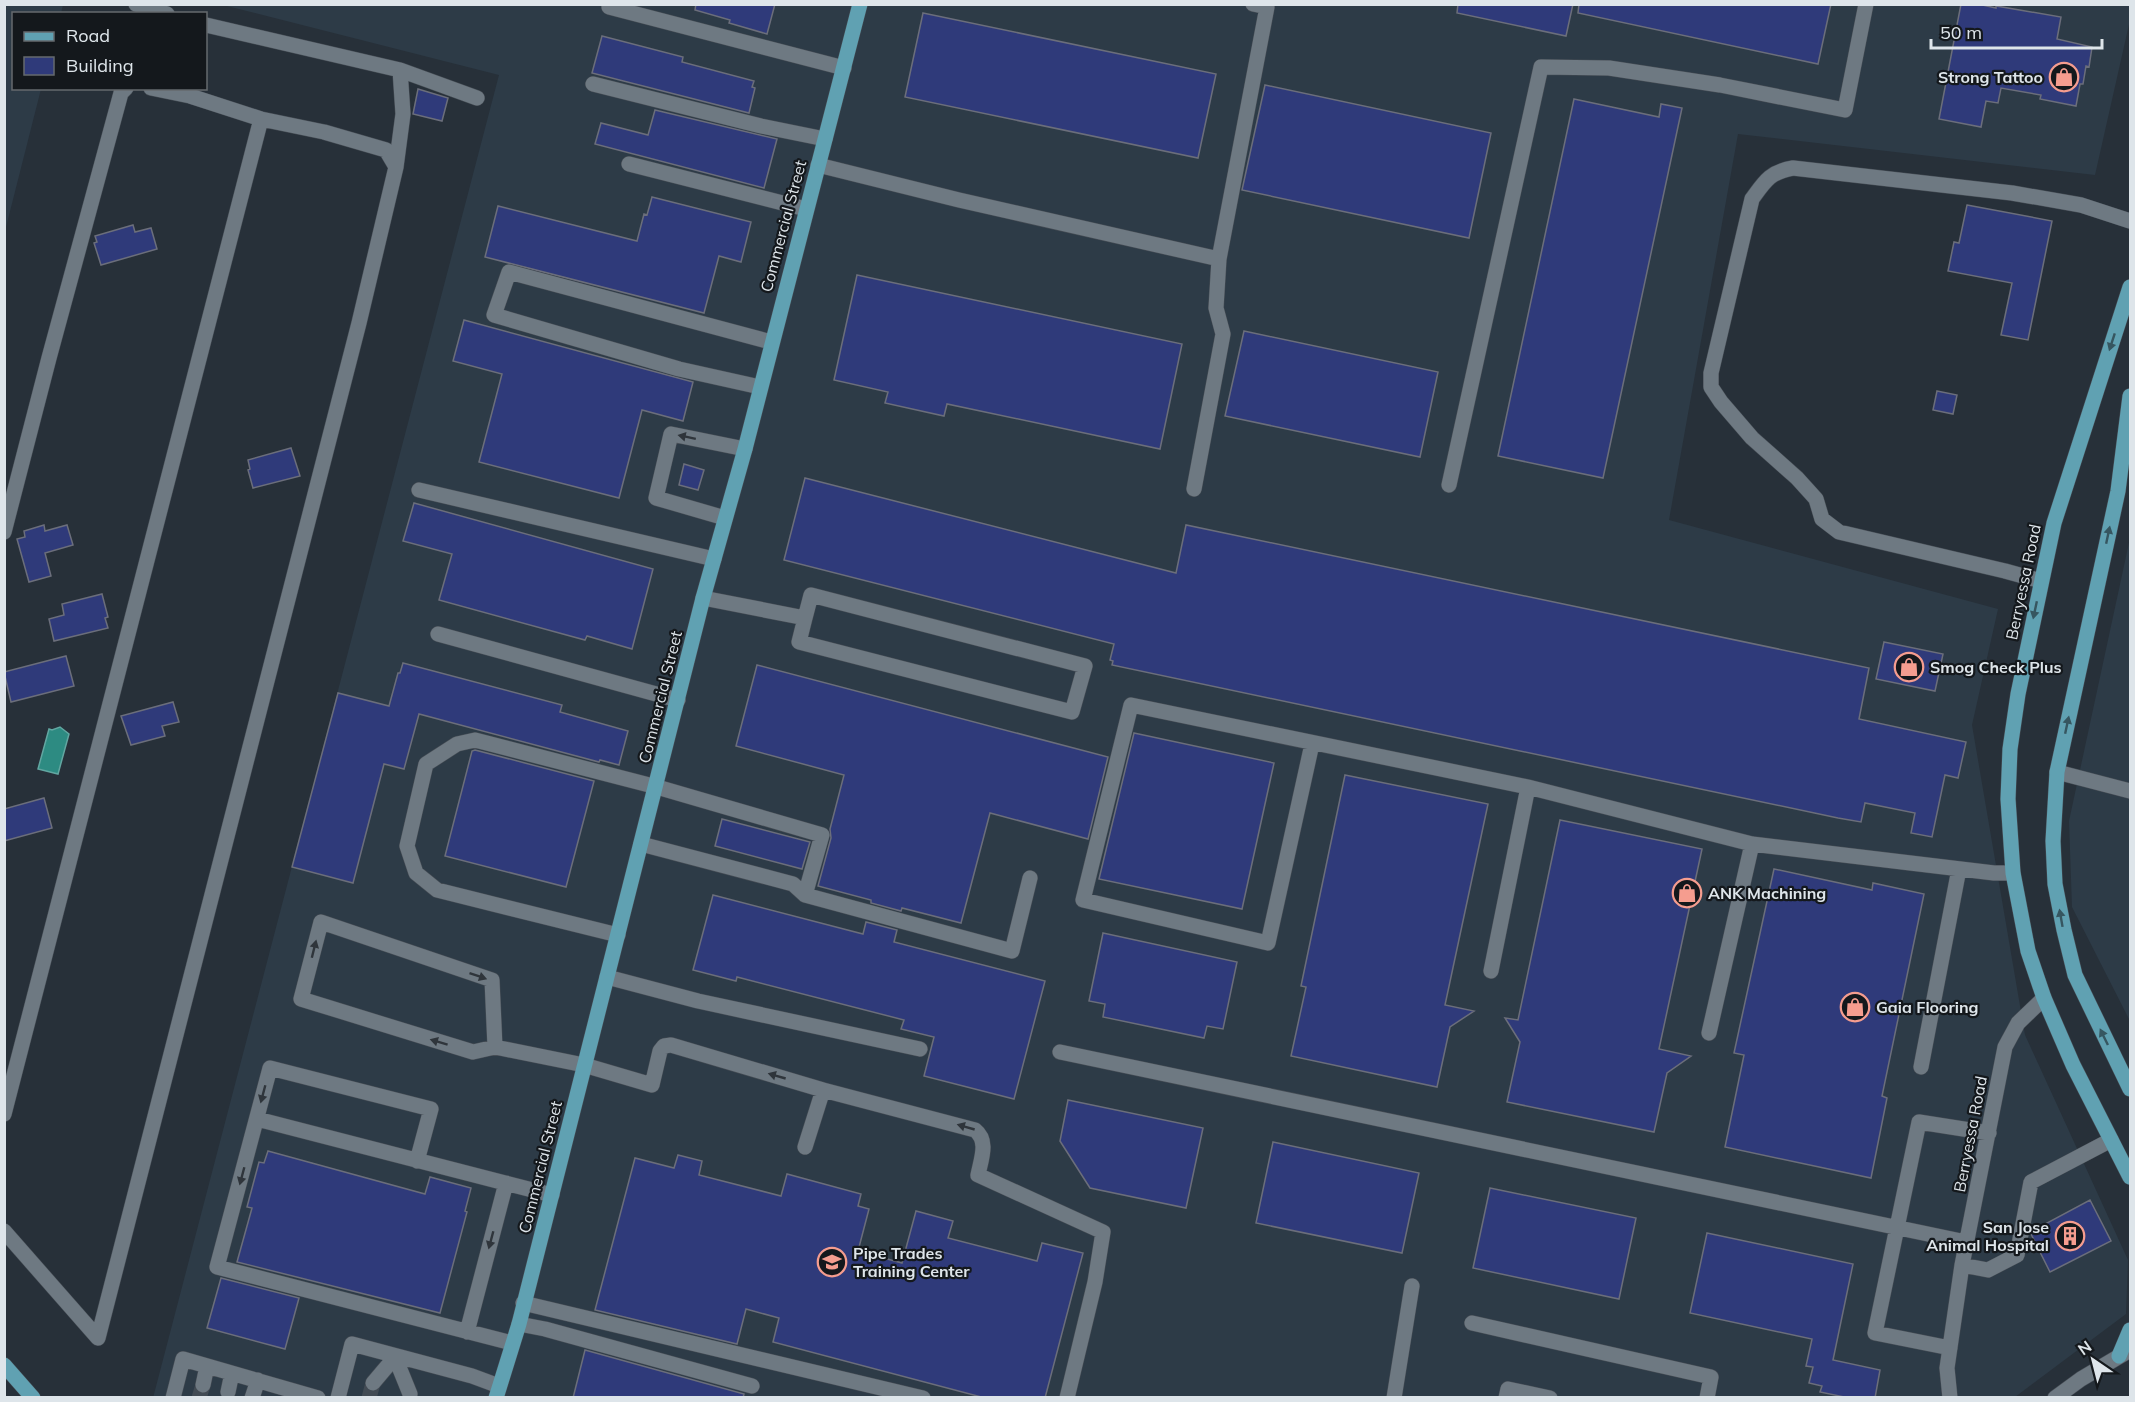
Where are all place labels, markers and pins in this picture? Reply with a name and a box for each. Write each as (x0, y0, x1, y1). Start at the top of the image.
shop icon: Strong Tattoo (2048, 61, 2080, 93)
place label: Strong Tattoo (1938, 67, 2043, 87)
shop icon: Smog Check Plus (1893, 651, 1925, 683)
place label: Smog Check Plus (1930, 657, 2062, 677)
shop icon: ANK Machining (1671, 877, 1703, 909)
place label: ANK Machining (1708, 883, 1826, 903)
shop icon: Gaia Flooring (1839, 991, 1871, 1023)
place label: Gaia Flooring (1876, 997, 1979, 1017)
place label: San Jose Animal Hospital (1926, 1217, 2049, 1255)
building icon: San Jose Animal Hospital (2054, 1220, 2086, 1252)
place label: Pipe Trades Training Center (853, 1243, 970, 1281)
school or university icon: Pipe Trades Training Center (816, 1246, 848, 1278)

